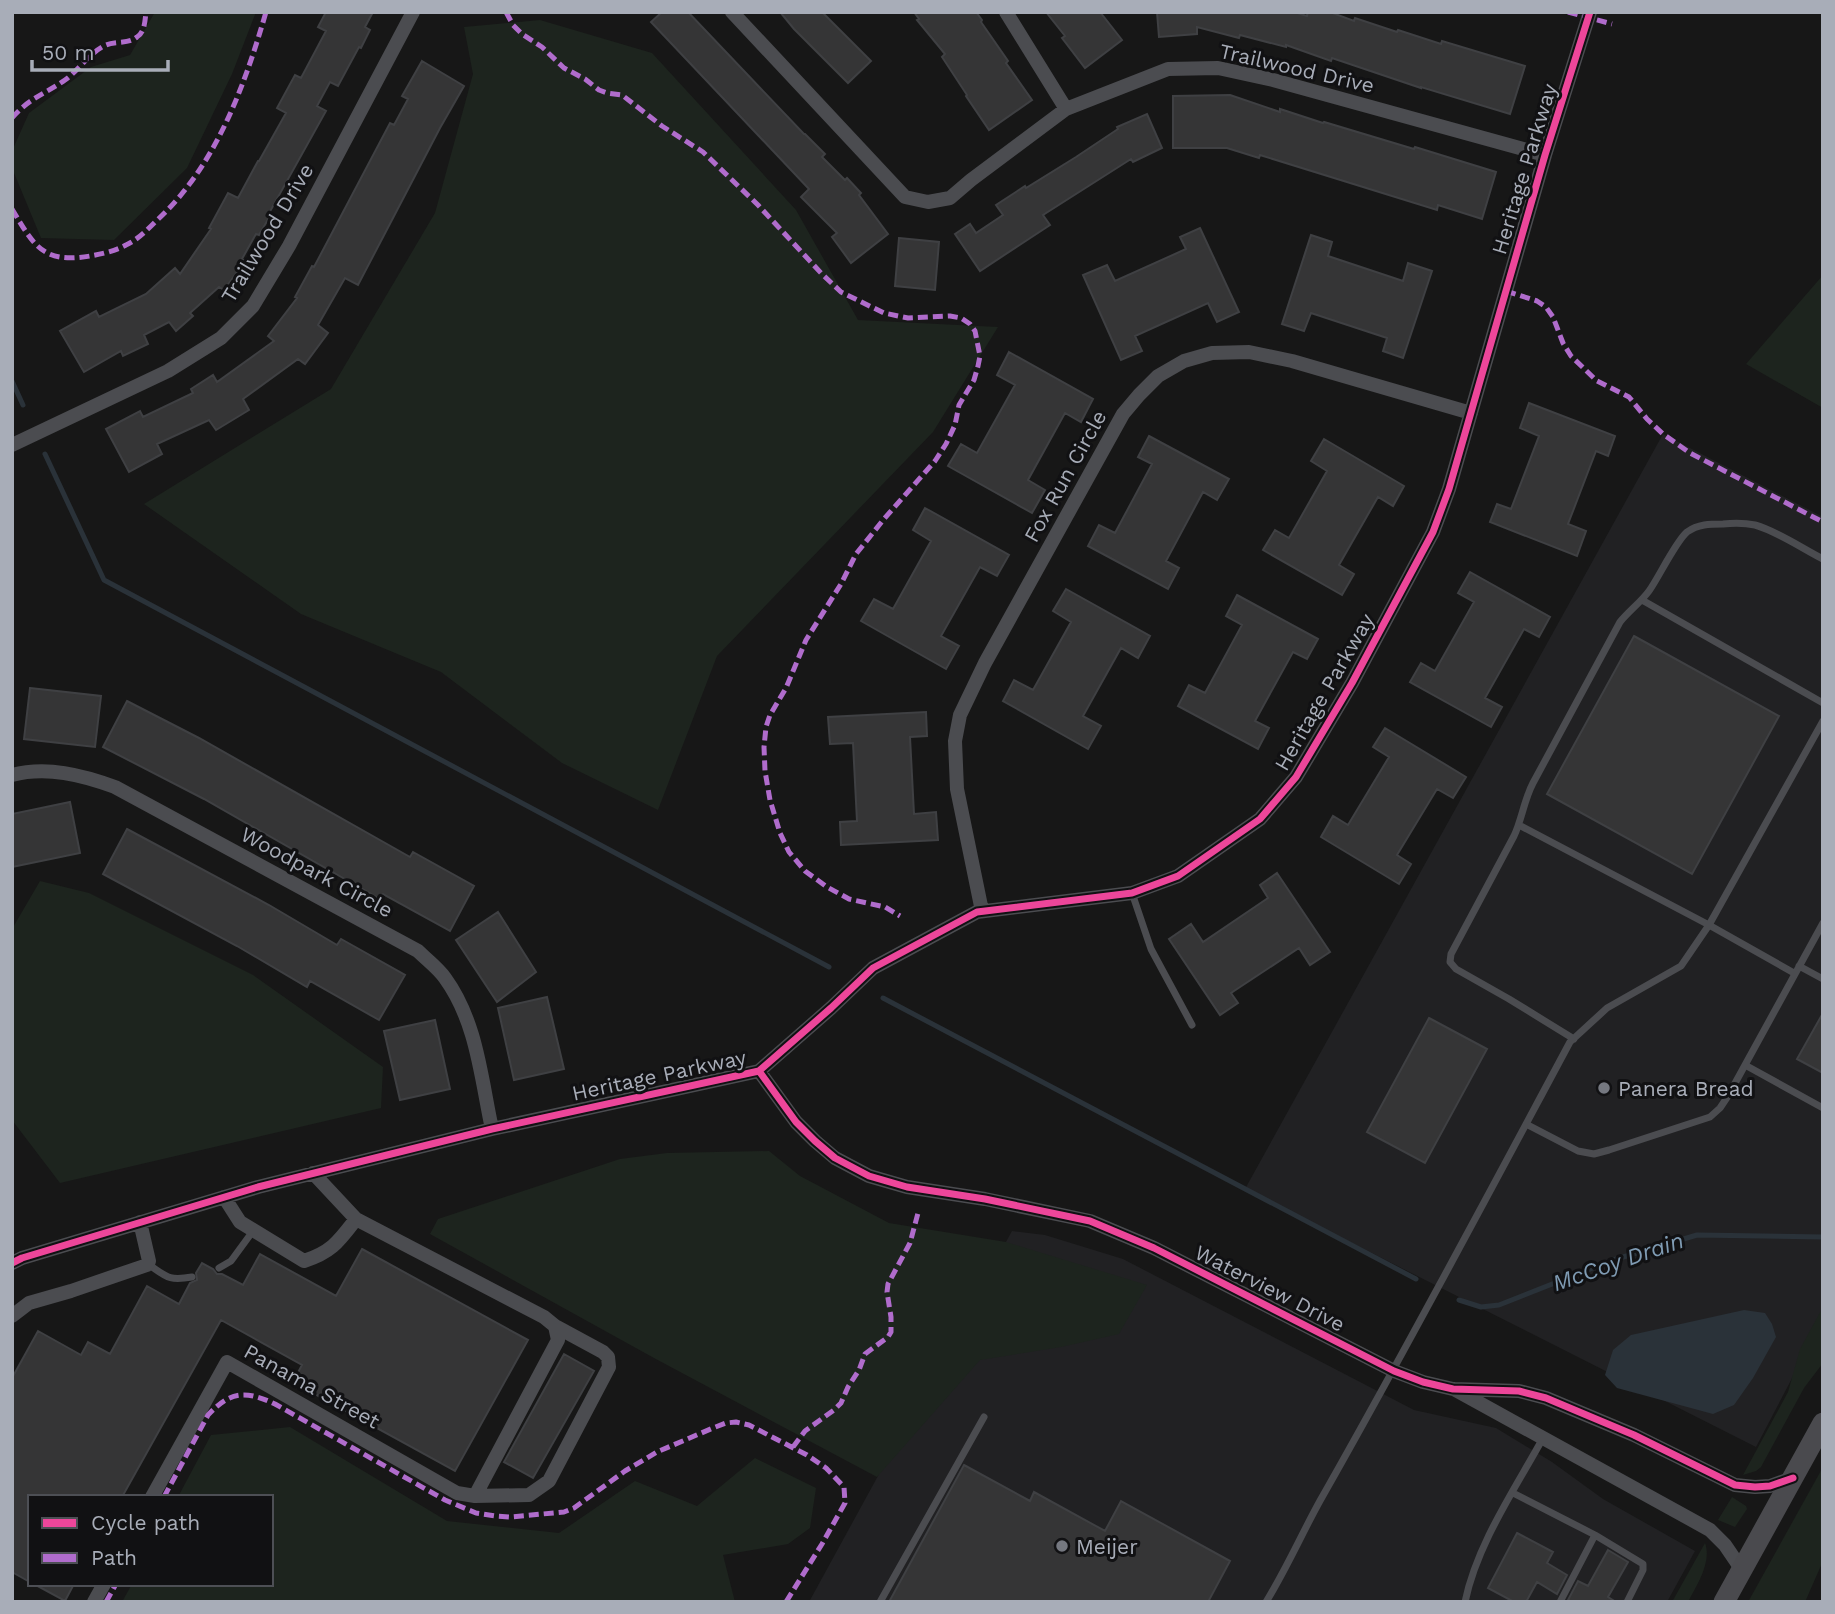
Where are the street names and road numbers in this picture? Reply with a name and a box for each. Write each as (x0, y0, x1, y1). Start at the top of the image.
street label: Trailwood Drive (1217, 38, 1377, 98)
street label: Heritage Parkway (1486, 80, 1562, 257)
street label: Trailwood Drive (216, 159, 318, 307)
street label: Fox Run Circle (1018, 406, 1112, 546)
street label: Heritage Parkway (1269, 609, 1379, 775)
street label: Woodpark Circle (237, 821, 397, 923)
street label: Heritage Parkway (570, 1044, 748, 1106)
street label: Waterview Drive (1191, 1239, 1349, 1337)
street label: Panama Street (240, 1338, 384, 1434)

